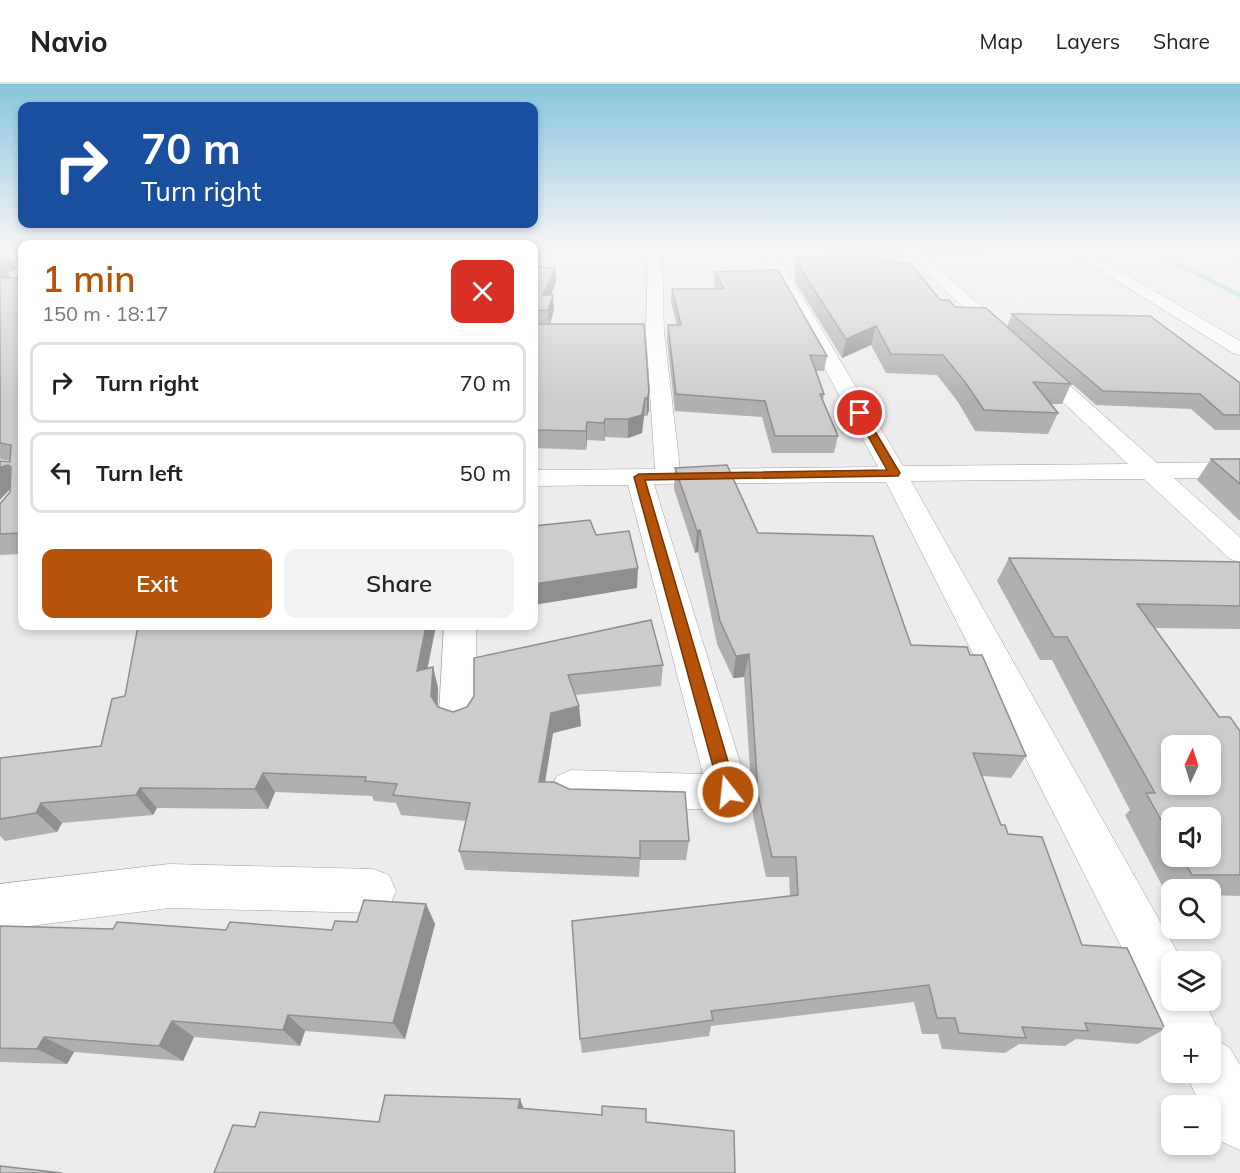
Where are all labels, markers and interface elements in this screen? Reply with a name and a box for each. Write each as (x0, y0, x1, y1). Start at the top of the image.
text: Navio (30, 24, 107, 59)
text: Map (980, 28, 1023, 54)
text: Layers (1056, 28, 1120, 54)
text: Share (1153, 28, 1210, 54)
text: 70 m (141, 122, 241, 175)
icon: right (42, 126, 120, 204)
text: Turn right (141, 174, 261, 208)
text: 1 min (42, 256, 136, 301)
button: close (451, 260, 514, 323)
text: 150 m · 18:17 (42, 301, 168, 326)
icon: right (45, 366, 78, 399)
text: Turn right (96, 369, 199, 397)
text: 70 m (460, 369, 511, 397)
pin (834, 387, 885, 438)
icon: arrive (843, 396, 876, 429)
icon: left (45, 456, 78, 489)
text: Turn left (96, 459, 183, 487)
text: 50 m (460, 459, 511, 487)
button: Exit (42, 549, 272, 618)
button: Share (284, 549, 514, 618)
north arrow (1161, 735, 1221, 795)
map controls (1161, 735, 1221, 1155)
position arrow (696, 760, 760, 824)
button: sound (1161, 807, 1221, 867)
button: search (1161, 879, 1221, 939)
button: layers (1161, 951, 1221, 1011)
button: + (1161, 1023, 1221, 1083)
button: − (1161, 1095, 1221, 1155)

